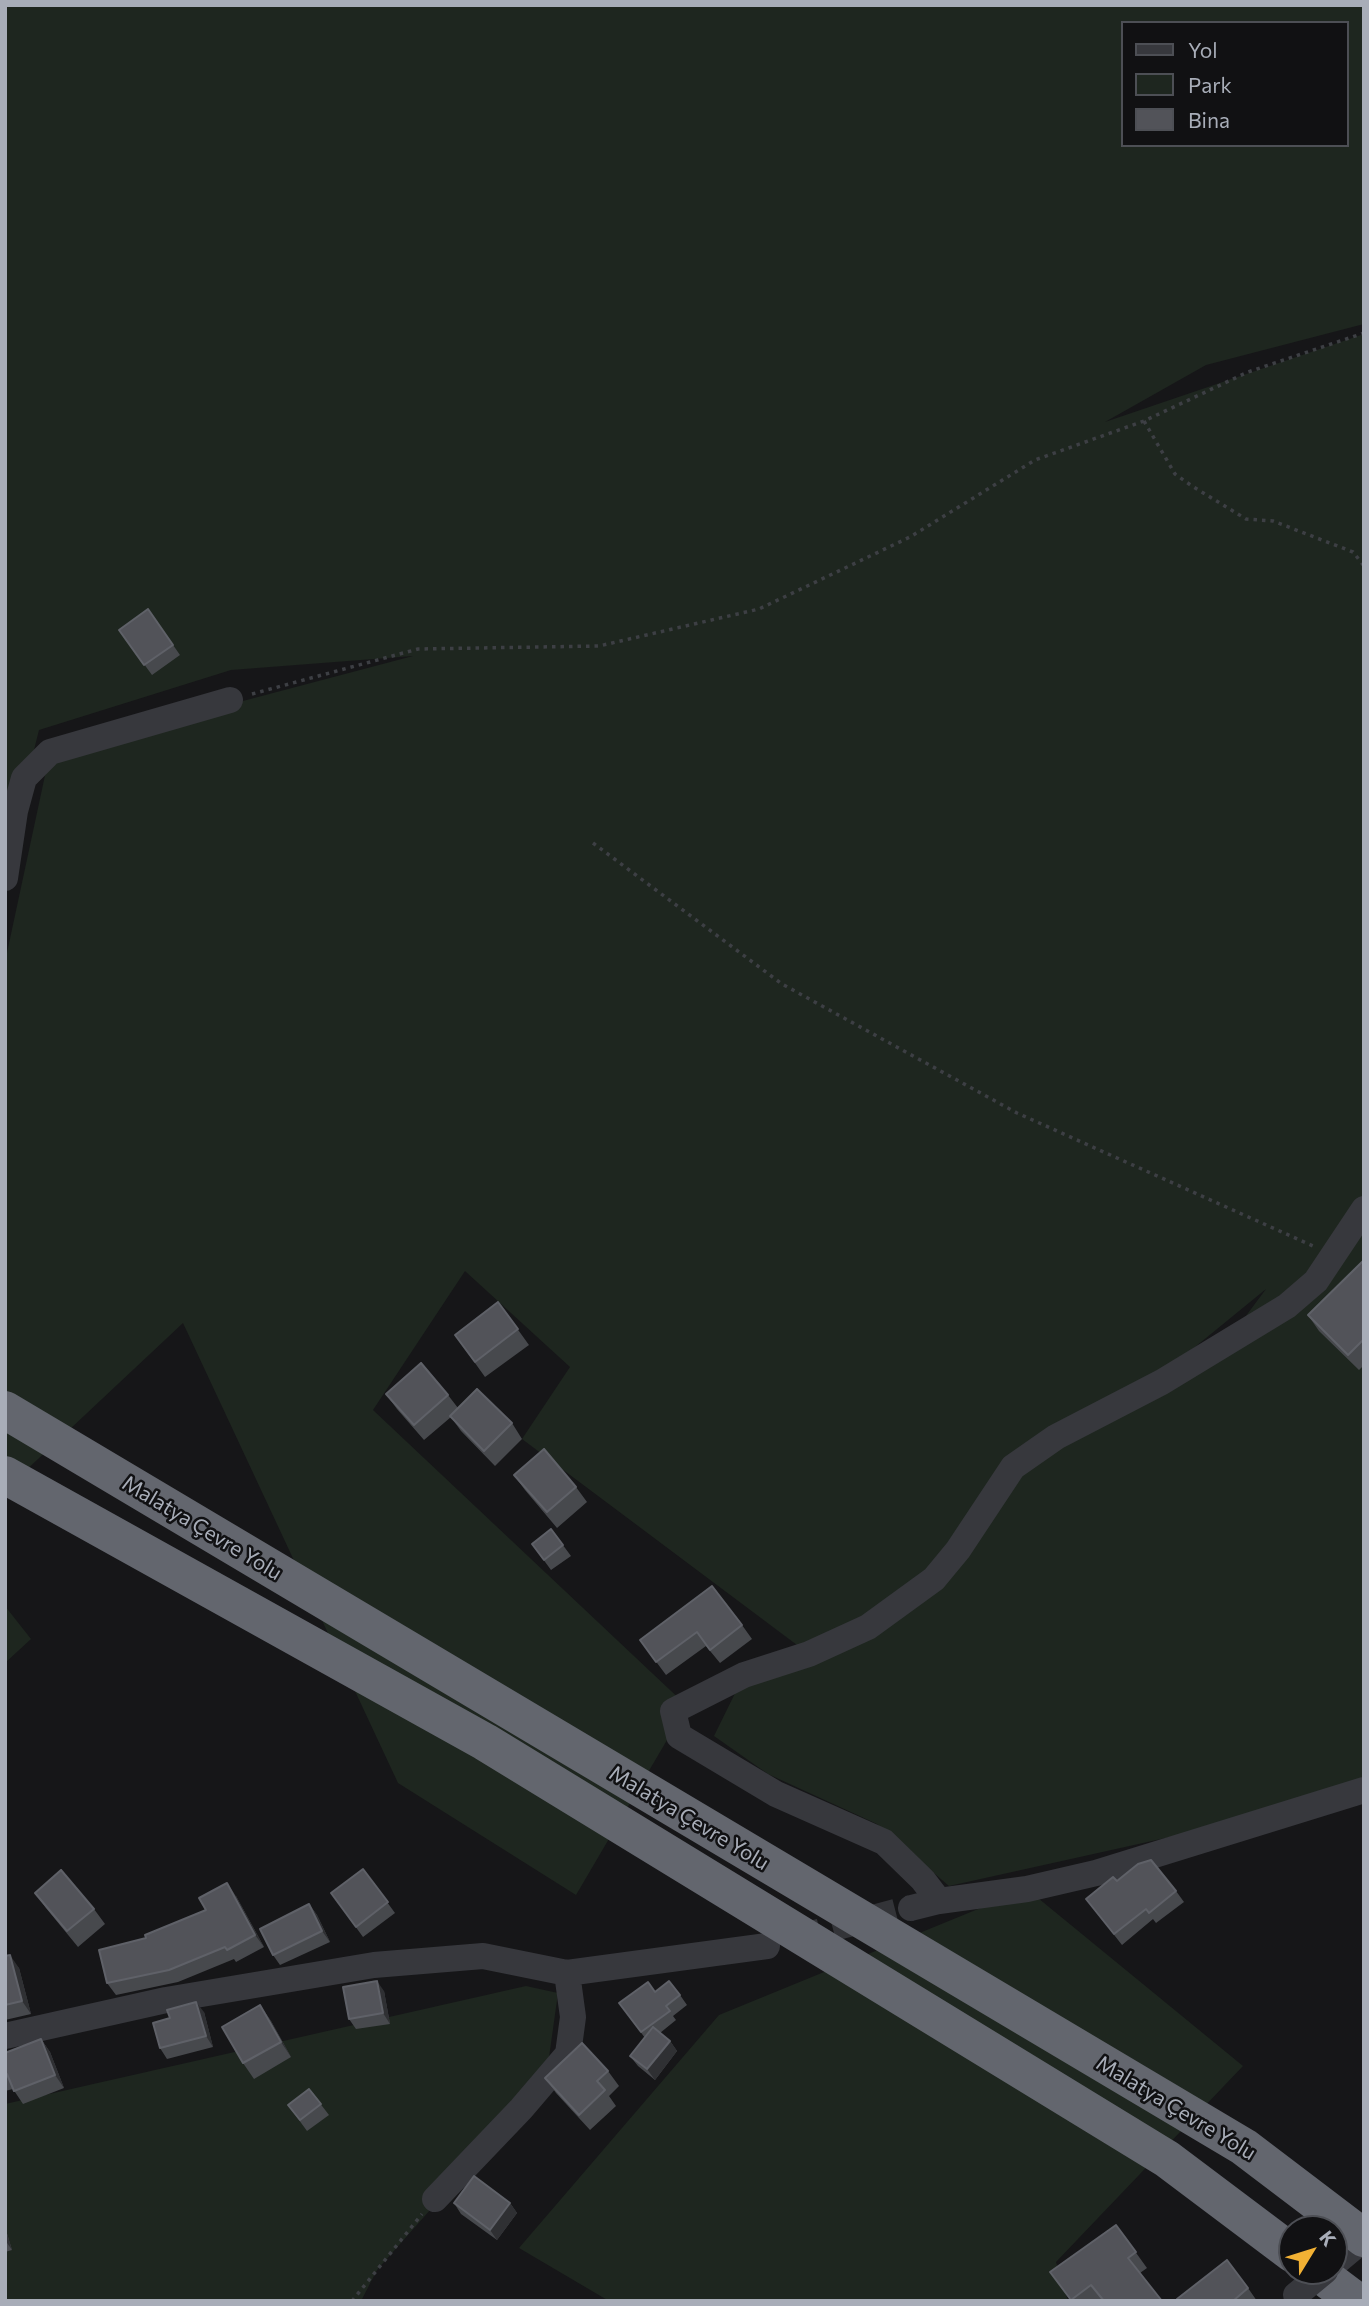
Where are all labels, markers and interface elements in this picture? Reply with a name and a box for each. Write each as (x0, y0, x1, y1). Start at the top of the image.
legend (1120, 21, 1348, 147)
text: Yol (1188, 37, 1218, 62)
text: Park (1188, 72, 1232, 97)
text: Bina (1188, 107, 1230, 132)
street label: Malatya Çevre Yolu (118, 1470, 286, 1586)
street label: Malatya Çevre Yolu (605, 1760, 773, 1876)
street label: Malatya Çevre Yolu (1092, 2050, 1260, 2166)
north arrow (1278, 2215, 1348, 2285)
text: K (1315, 2226, 1342, 2250)

